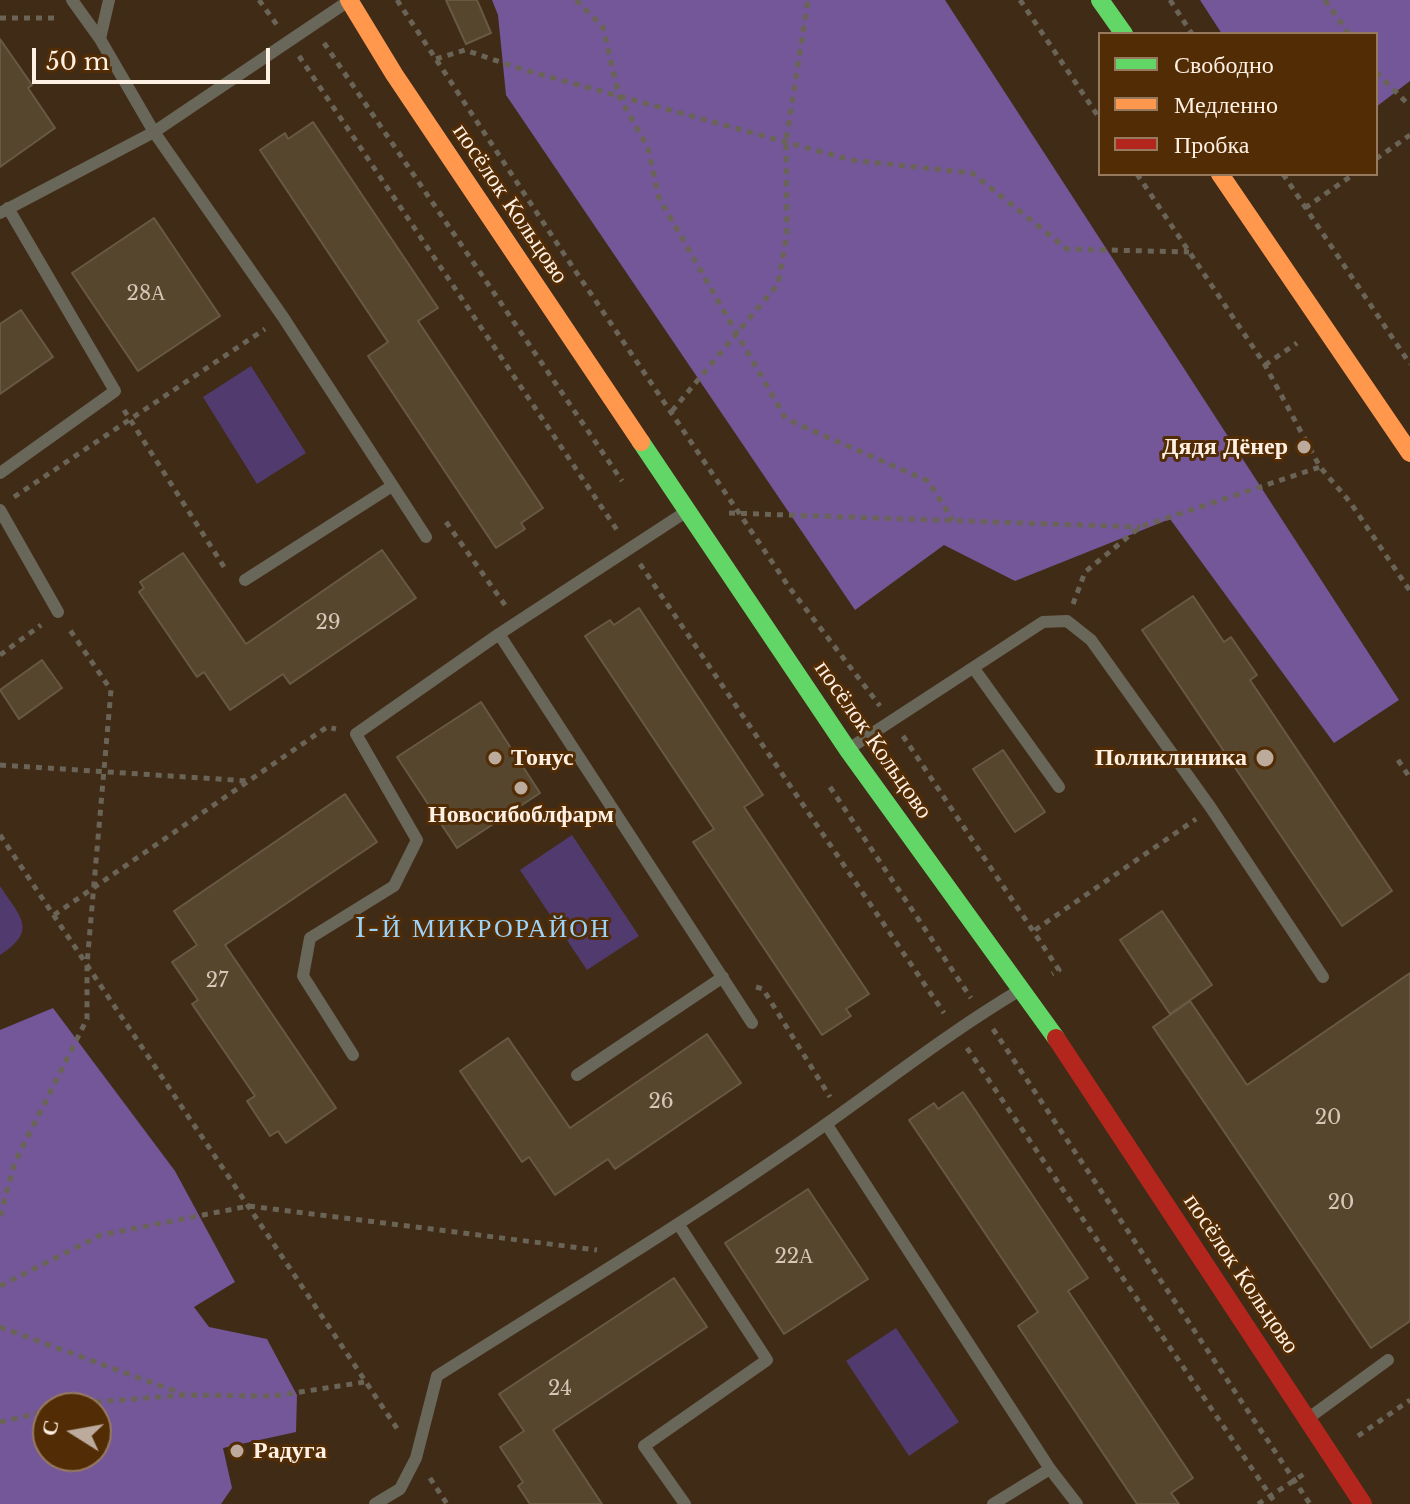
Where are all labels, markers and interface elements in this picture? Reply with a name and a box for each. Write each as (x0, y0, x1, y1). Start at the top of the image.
scale bar (36, 32, 274, 82)
legend (1098, 32, 1378, 176)
text: 50 m (46, 47, 109, 76)
text: Свободно (1174, 50, 1274, 79)
text: Медленно (1174, 90, 1278, 119)
street label: посёлок Кольцово (446, 119, 574, 289)
text: Пробка (1174, 130, 1250, 159)
house number: 28А (127, 282, 165, 306)
place label: Дядя Дёнер (1162, 433, 1288, 461)
marker: Дядя Дёнер (1295, 438, 1313, 456)
house number: 29 (315, 611, 341, 635)
street label: посёлок Кольцово (808, 655, 938, 825)
place label: Тонус (511, 744, 574, 772)
place label: Поликлиника (1095, 744, 1247, 772)
marker: Поликлиника (1254, 747, 1276, 769)
marker: Тонус (486, 749, 504, 767)
marker: Новосибоблфарм (512, 779, 530, 797)
place label: Новосибоблфарм (428, 801, 614, 829)
district label: I-Й МИКРОРАЙОН (355, 914, 611, 946)
house number: 27 (206, 969, 228, 993)
house number: 26 (648, 1090, 674, 1114)
house number: 20 (1315, 1106, 1341, 1130)
street label: посёлок Кольцово (1177, 1189, 1305, 1359)
house number: 20 (1328, 1191, 1354, 1215)
house number: 22А (774, 1245, 814, 1269)
house number: 24 (548, 1377, 572, 1401)
north arrow (32, 1392, 112, 1472)
text: С (35, 1417, 65, 1438)
place label: Радуга (253, 1437, 327, 1465)
marker: Радуга (228, 1442, 246, 1460)

